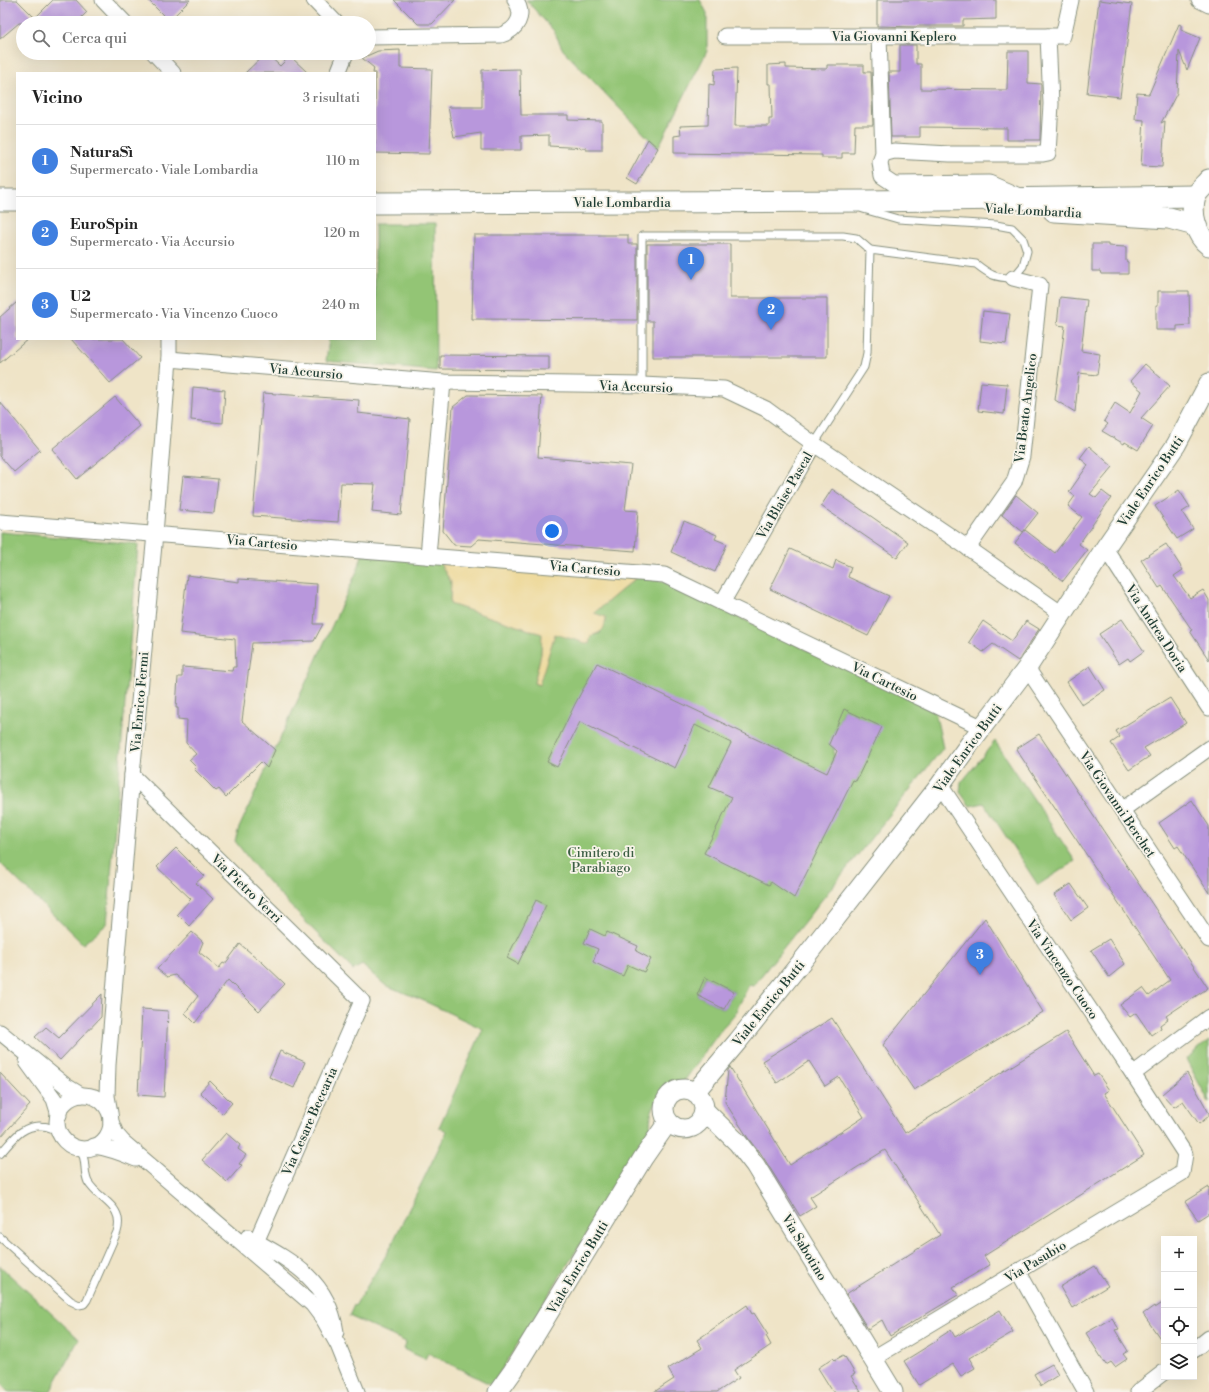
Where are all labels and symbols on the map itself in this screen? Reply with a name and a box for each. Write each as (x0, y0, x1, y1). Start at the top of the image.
street label: Via Giovanni Keplero (830, 29, 957, 45)
street label: Viale Lombardia (572, 195, 671, 211)
street label: Viale Lombardia (983, 200, 1082, 222)
pin: 1 (678, 247, 704, 280)
pin: 2 (758, 297, 784, 330)
street label: Via Beato Angelico (1011, 352, 1041, 465)
street label: Via Accursio (267, 361, 344, 383)
street label: Via Accursio (598, 378, 673, 396)
street label: Viale Enrico Butti (1114, 433, 1187, 531)
street label: Via Blaise Pascal (753, 449, 816, 543)
your location (542, 521, 562, 541)
street label: Via Cartesio (224, 532, 298, 554)
street label: Via Cartesio (547, 558, 621, 580)
street label: Via Andrea Doria (1121, 581, 1191, 676)
street label: Via Enrico Fermi (128, 651, 152, 754)
street label: Via Cartesio (848, 658, 920, 705)
street label: Viale Enrico Butti (930, 701, 1005, 797)
street label: Via Giovanni Berchet (1075, 747, 1159, 861)
park label: Cimitero di Parabiago (568, 845, 634, 876)
street label: Via Pietro Verri (207, 850, 285, 927)
street label: Via Vincenzo Cuoco (1022, 916, 1102, 1023)
pin: 3 (967, 942, 993, 975)
street label: Viale Enrico Butti (729, 957, 808, 1051)
street label: Via Cesare Beccaria (278, 1064, 341, 1179)
street label: Via Sabotino (778, 1211, 830, 1284)
street label: Viale Enrico Butti (543, 1218, 612, 1318)
street label: Via Pasubio (1001, 1237, 1069, 1287)

